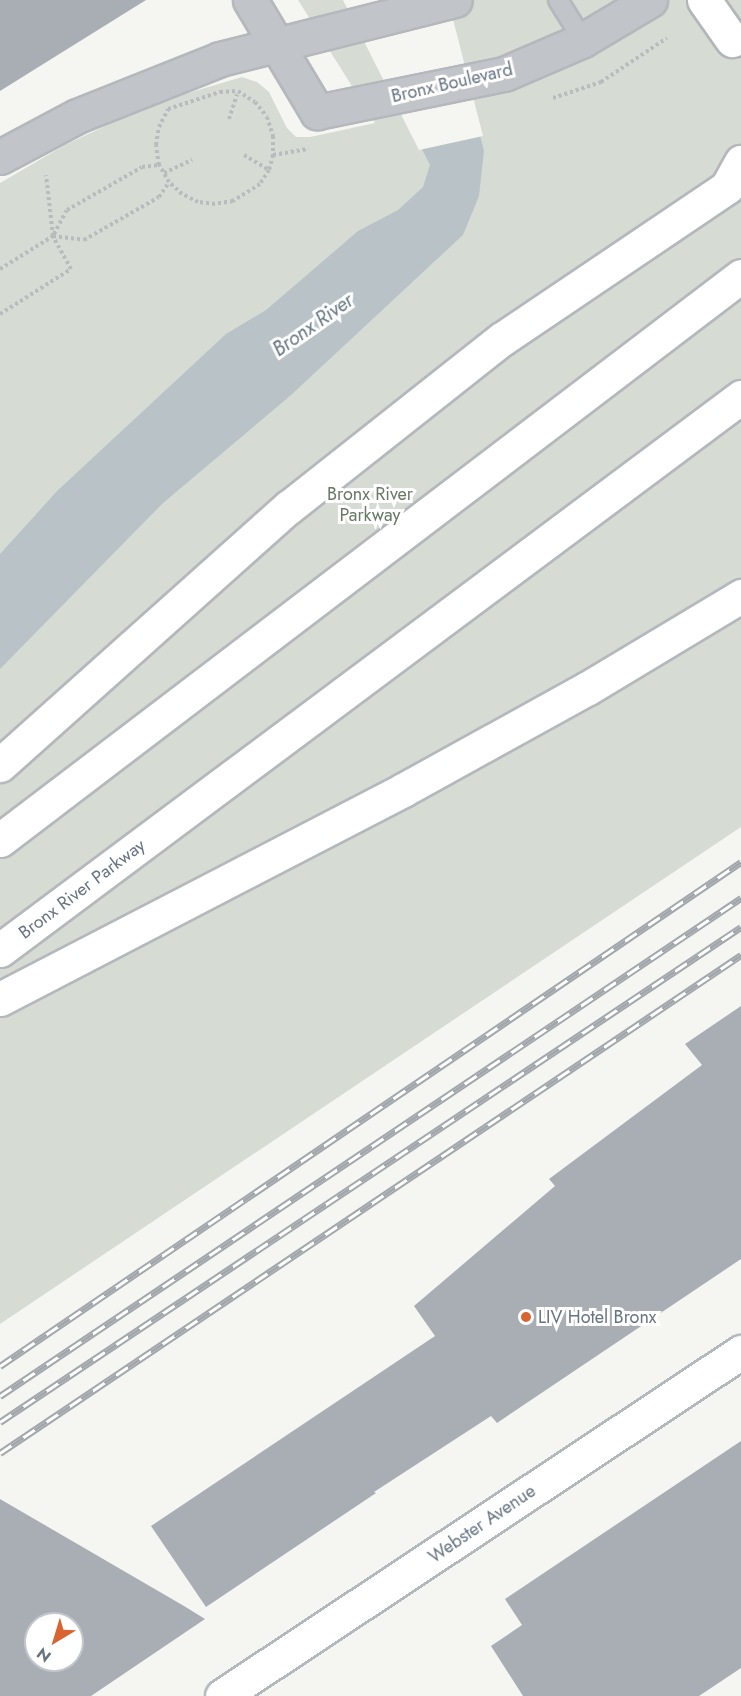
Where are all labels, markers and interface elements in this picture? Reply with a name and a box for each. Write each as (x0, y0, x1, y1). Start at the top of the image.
street label: Bronx Boulevard (389, 59, 515, 107)
water label: Bronx River (268, 289, 358, 361)
park label: Bronx River Parkway (327, 484, 413, 526)
street label: Bronx River Parkway (15, 834, 149, 944)
place label: LIV Hotel Bronx (538, 1306, 656, 1328)
marker: LIV Hotel Bronx (519, 1310, 533, 1324)
street label: Webster Avenue (424, 1480, 540, 1568)
north arrow (24, 1612, 84, 1672)
text: N (32, 1642, 56, 1668)

